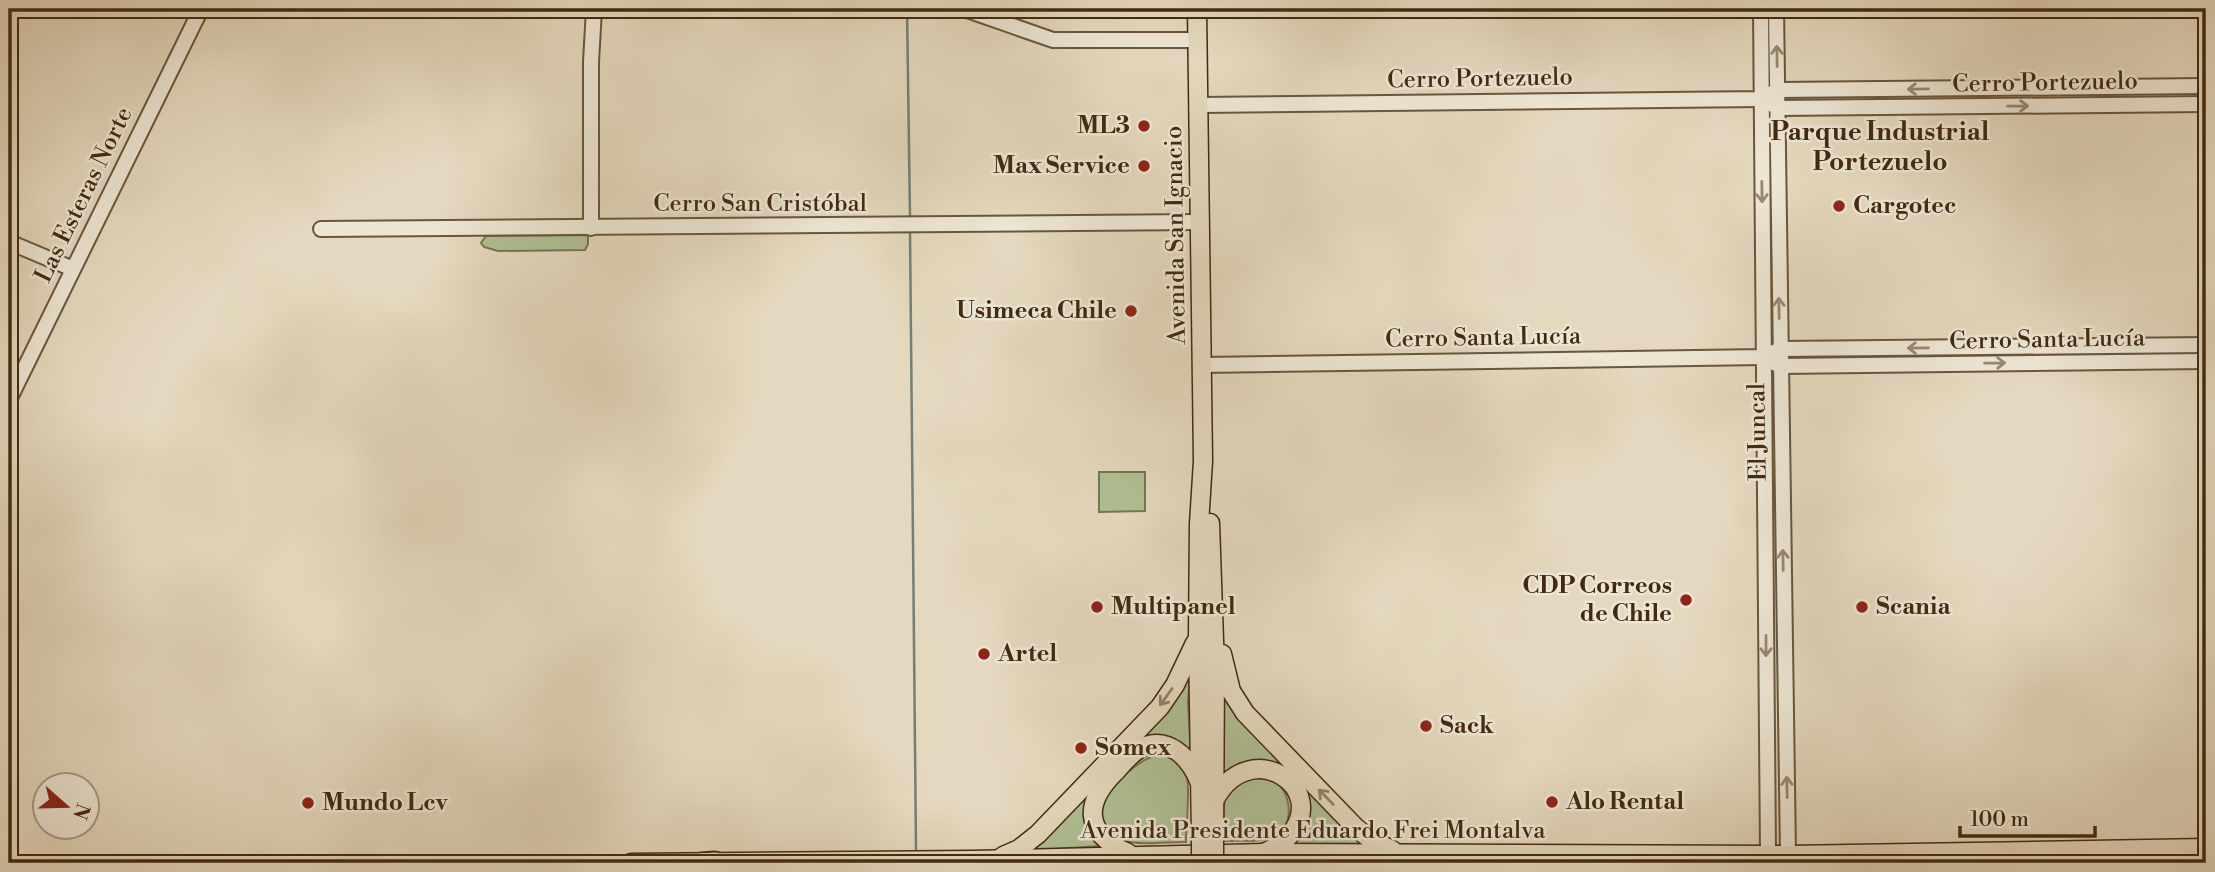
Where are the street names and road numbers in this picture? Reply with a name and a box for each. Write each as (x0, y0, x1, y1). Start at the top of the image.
street label: Cerro Portezuelo (1387, 62, 1573, 96)
street label: Cerro Portezuelo (1952, 66, 2138, 100)
street label: Las Esteras Norte (29, 102, 139, 288)
street label: Avenida San Ignacio (1159, 125, 1193, 346)
street label: Cerro San Cristóbal (653, 189, 867, 219)
street label: Cerro Santa Lucía (1385, 321, 1582, 355)
street label: Cerro Santa Lucía (1949, 323, 2146, 357)
street label: El Juncal (1742, 383, 1774, 481)
street label: Avenida Presidente Eduardo Frei Montalva (1080, 816, 1546, 846)

